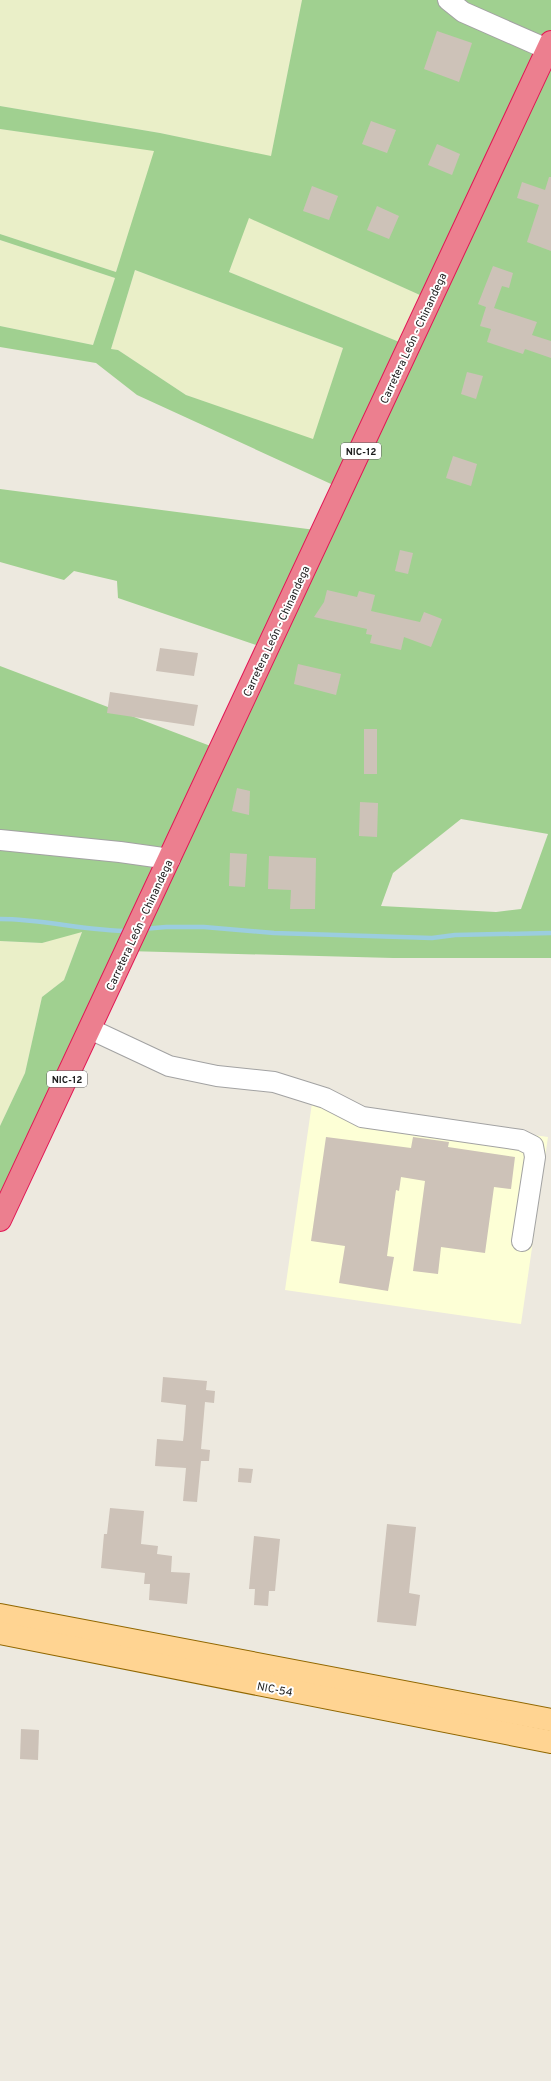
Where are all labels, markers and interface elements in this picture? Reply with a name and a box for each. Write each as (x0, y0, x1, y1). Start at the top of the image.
street label: Carretera León - Chinandega (377, 271, 451, 406)
road number: NIC-12 (341, 443, 381, 459)
street label: Carretera León - Chinandega (240, 564, 314, 699)
street label: Carretera León - Chinandega (103, 858, 177, 993)
road number: NIC-12 (47, 1071, 87, 1087)
street label: NIC-54 (256, 1680, 294, 1700)

